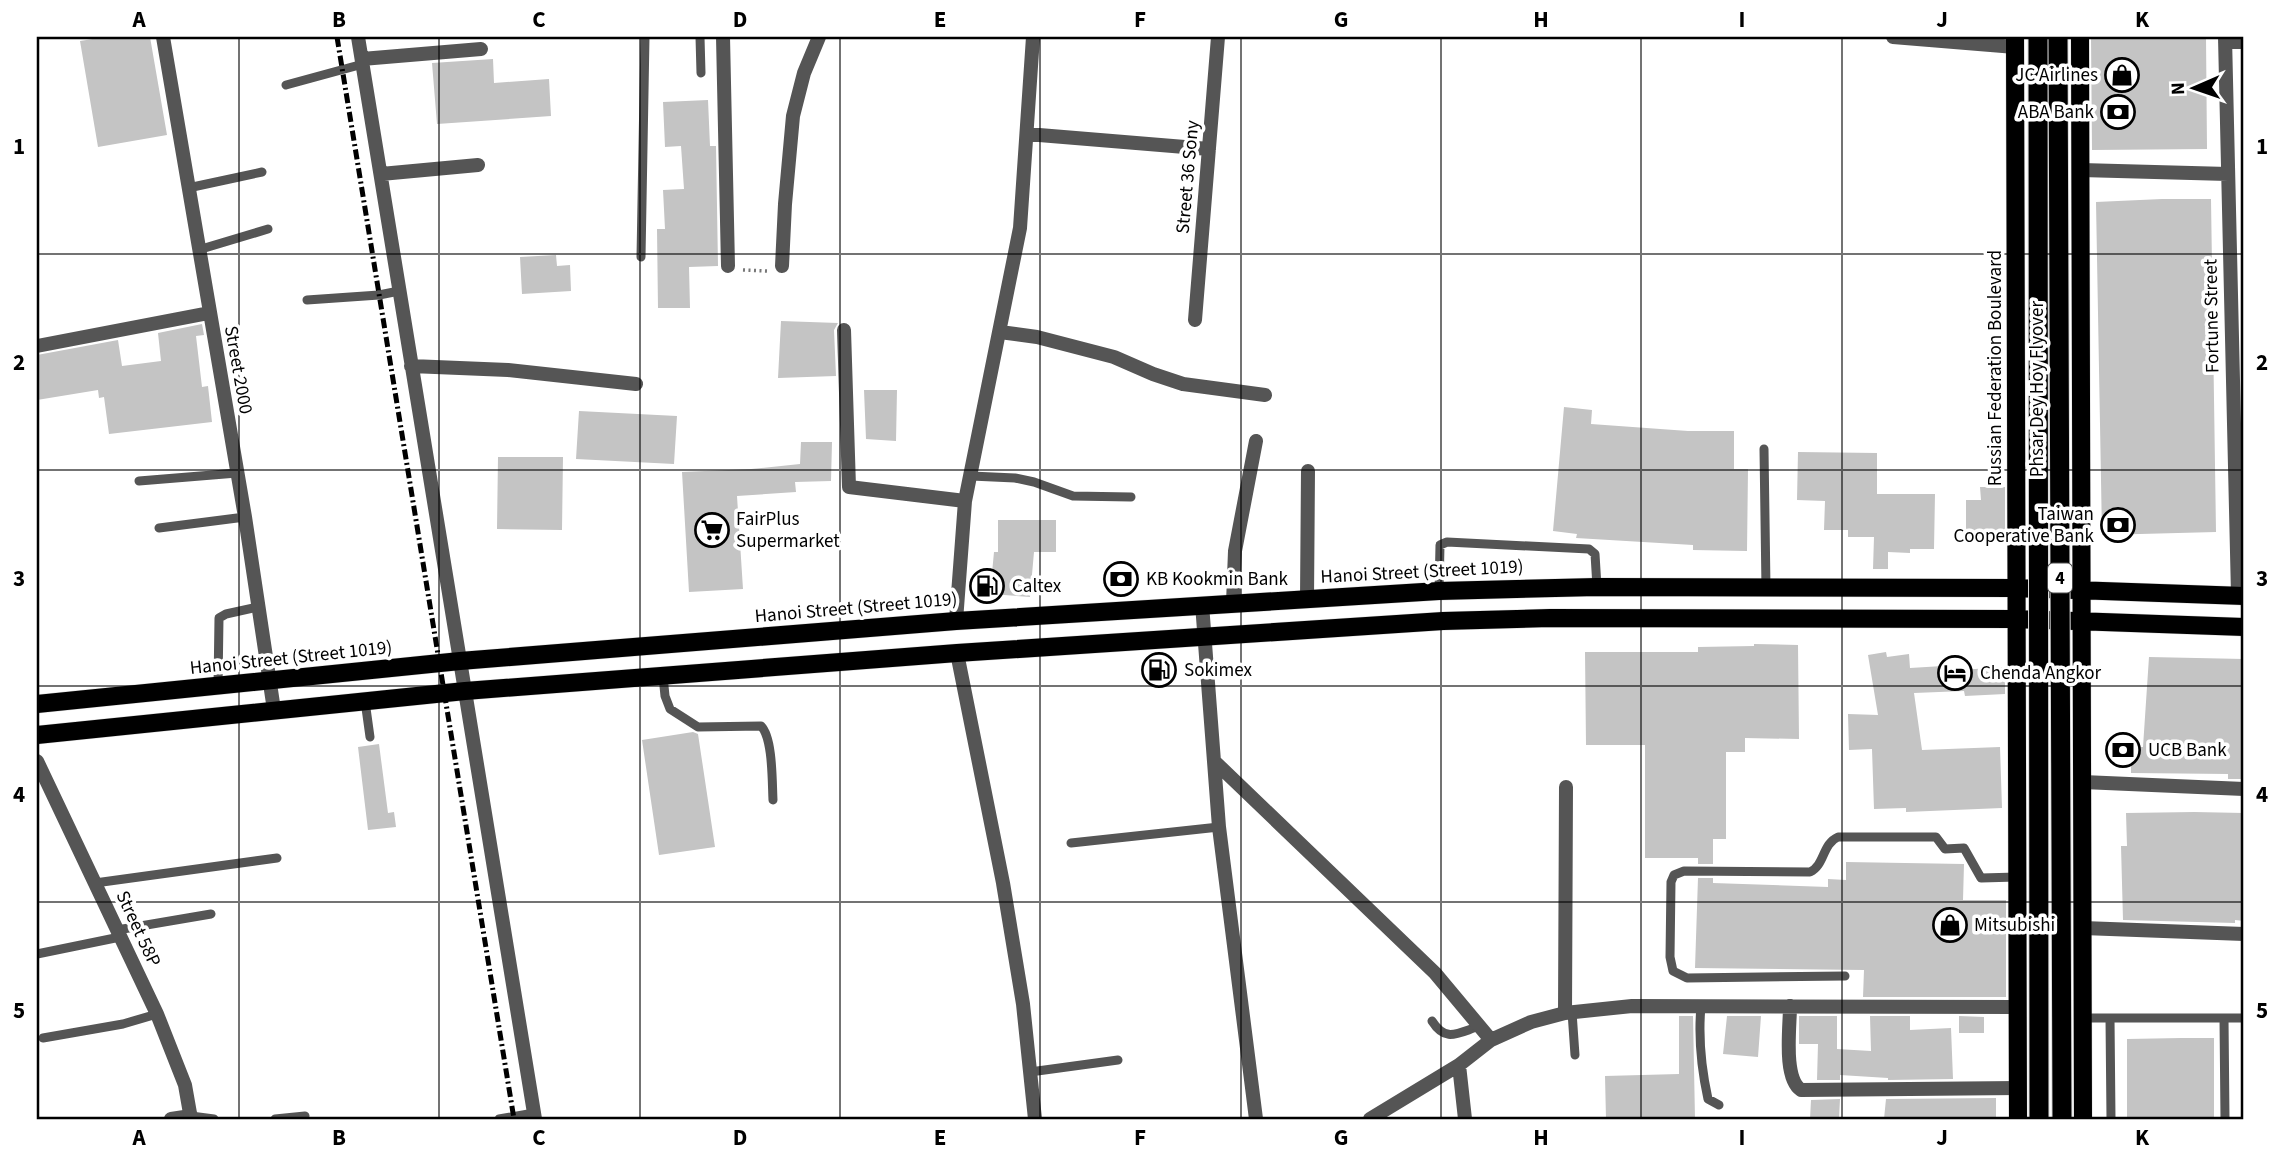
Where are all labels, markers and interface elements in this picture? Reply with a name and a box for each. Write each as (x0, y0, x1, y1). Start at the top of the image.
text: A (131, 3, 146, 36)
text: B (332, 3, 346, 36)
text: C (532, 3, 546, 36)
text: D (733, 3, 747, 36)
text: E (934, 3, 946, 36)
text: F (1134, 3, 1146, 36)
text: G (1334, 3, 1348, 36)
text: H (1533, 3, 1549, 36)
text: I (1739, 3, 1745, 36)
text: J (1936, 3, 1948, 36)
text: K (2135, 3, 2150, 36)
north arrow (2158, 52, 2228, 122)
shop icon: JC Airlines (2103, 56, 2141, 94)
place label: JC Airlines (2015, 62, 2098, 89)
text: N (2165, 82, 2192, 95)
bank icon: ABA Bank (2099, 93, 2137, 131)
place label: ABA Bank (2018, 99, 2095, 126)
street label: Street 36 Sony (1170, 119, 1206, 235)
text: 1 (13, 130, 25, 163)
text: 1 (2256, 130, 2268, 163)
street label: Russian Federation Boulevard (1982, 250, 2009, 486)
street label: Fortune Street (2197, 258, 2226, 373)
street label: Phsar Dey Hoy Flyover (2024, 300, 2051, 477)
street label: Street 2000 (217, 324, 259, 416)
text: 2 (13, 346, 25, 379)
text: 2 (2256, 346, 2268, 379)
place label: Taiwan Cooperative Bank (1953, 501, 2095, 550)
place label: FairPlus Supermarket (736, 506, 840, 555)
bank icon: Taiwan Cooperative Bank (2099, 506, 2137, 544)
supermarket icon: FairPlus Supermarket (693, 511, 731, 549)
street label: Hanoi Street (Street 1019) (1320, 553, 1524, 591)
bank icon: KB Kookmin Bank (1102, 560, 1140, 598)
text: 3 (13, 562, 25, 595)
text: 3 (2256, 562, 2268, 595)
road number: 4 (2048, 564, 2072, 592)
place label: KB Kookmin Bank (1146, 566, 1289, 593)
fuel station icon: Caltex (968, 567, 1006, 605)
place label: Caltex (1012, 573, 1062, 600)
street label: Hanoi Street (Street 1019) (754, 586, 958, 630)
street label: Hanoi Street (Street 1019) (189, 634, 393, 682)
fuel station icon: Sokimex (1140, 651, 1178, 689)
hotel icon: Chenda Angkor (1936, 654, 1974, 692)
place label: Sokimex (1184, 657, 1253, 684)
place label: Chenda Angkor (1980, 660, 2102, 687)
bank icon: UCB Bank (2104, 731, 2142, 769)
place label: UCB Bank (2148, 737, 2227, 764)
text: 4 (13, 778, 25, 811)
text: 4 (2256, 778, 2268, 811)
street label: Street 58P (109, 887, 167, 971)
shop icon: Mitsubishi (1931, 906, 1969, 944)
place label: Mitsubishi (1974, 912, 2055, 939)
text: 5 (13, 994, 25, 1027)
text: 5 (2256, 994, 2268, 1027)
text: A (131, 1121, 146, 1154)
text: B (332, 1121, 346, 1154)
text: C (532, 1121, 546, 1154)
text: D (733, 1121, 747, 1154)
text: E (934, 1121, 946, 1154)
text: F (1134, 1121, 1146, 1154)
text: G (1334, 1121, 1348, 1154)
text: H (1533, 1121, 1549, 1154)
text: I (1739, 1121, 1745, 1154)
text: J (1936, 1121, 1948, 1154)
text: K (2135, 1121, 2150, 1154)

